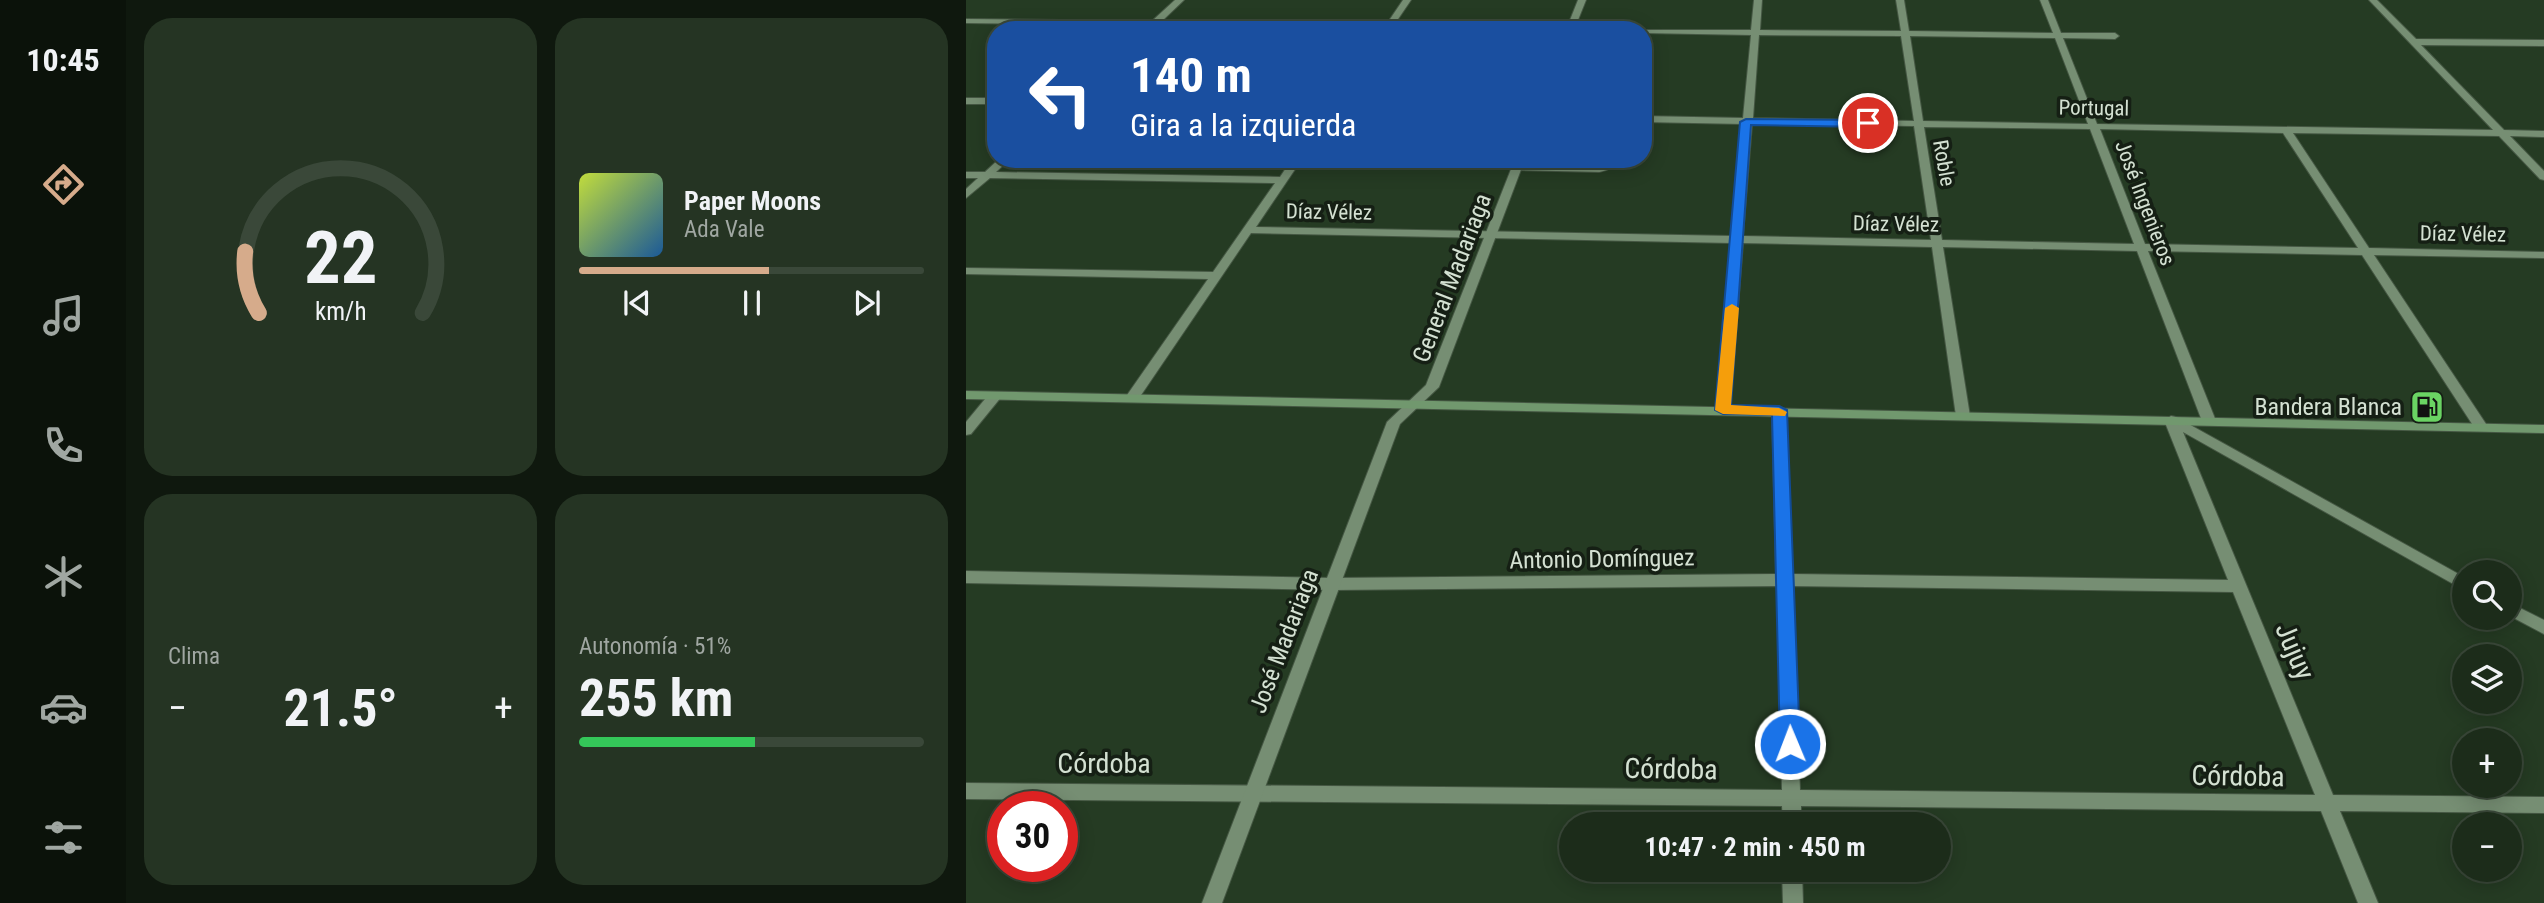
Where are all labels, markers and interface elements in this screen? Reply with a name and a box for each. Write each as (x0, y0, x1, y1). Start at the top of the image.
text: 10:45 (26, 41, 100, 79)
text: 140 m (1130, 47, 1252, 104)
icon: left (1015, 49, 1106, 140)
pin (1838, 93, 1898, 153)
street label: Portugal (2059, 95, 2129, 121)
icon: arrive (1849, 104, 1887, 142)
text: Gira a la izquierda (1130, 106, 1356, 144)
street label: José Ingenieros (2110, 137, 2180, 269)
street label: Roble (1928, 138, 1960, 188)
icon: directions (39, 160, 88, 209)
text: Paper Moons (684, 186, 821, 216)
street label: General Madariaga (1407, 190, 1497, 366)
street label: Díaz Vélez (1286, 199, 1372, 225)
street label: Díaz Vélez (1853, 211, 1939, 237)
text: 22 (304, 216, 377, 302)
text: Ada Vale (684, 216, 764, 243)
street label: Díaz Vélez (2420, 221, 2506, 247)
icon: previous (618, 284, 656, 322)
icon: pause (733, 284, 771, 322)
icon: next (848, 284, 886, 322)
icon: music (39, 291, 88, 340)
text: km/h (315, 297, 366, 326)
fuel station icon: Bandera Blanca (2408, 388, 2446, 426)
place label: Bandera Blanca (2254, 393, 2402, 421)
icon: phone (39, 421, 88, 470)
street label: Antonio Domínguez (1509, 543, 1695, 575)
icon: climate (39, 552, 88, 601)
map controls (2452, 560, 2522, 882)
button: search (2452, 560, 2522, 630)
street label: José Madariaga (1244, 565, 1324, 717)
street label: Jujuy (2268, 618, 2322, 685)
text: Autonomía · 51% (579, 633, 731, 660)
text: Clima (168, 643, 220, 670)
button: layers (2452, 644, 2522, 714)
text: 255 km (579, 668, 733, 729)
text: 21.5° (283, 678, 398, 739)
icon: car (39, 683, 88, 732)
text: − (168, 686, 187, 730)
text: + (494, 686, 513, 730)
position arrow (1753, 707, 1827, 781)
button: + (2452, 728, 2522, 798)
street label: Córdoba (1057, 747, 1151, 780)
street label: Córdoba (1624, 752, 1718, 786)
street label: Córdoba (2191, 759, 2285, 793)
speed limit sign: 30 (987, 791, 1078, 882)
button: − (2452, 812, 2522, 882)
icon: filters (39, 813, 88, 862)
text: 10:47 · 2 min · 450 m (1645, 832, 1865, 862)

